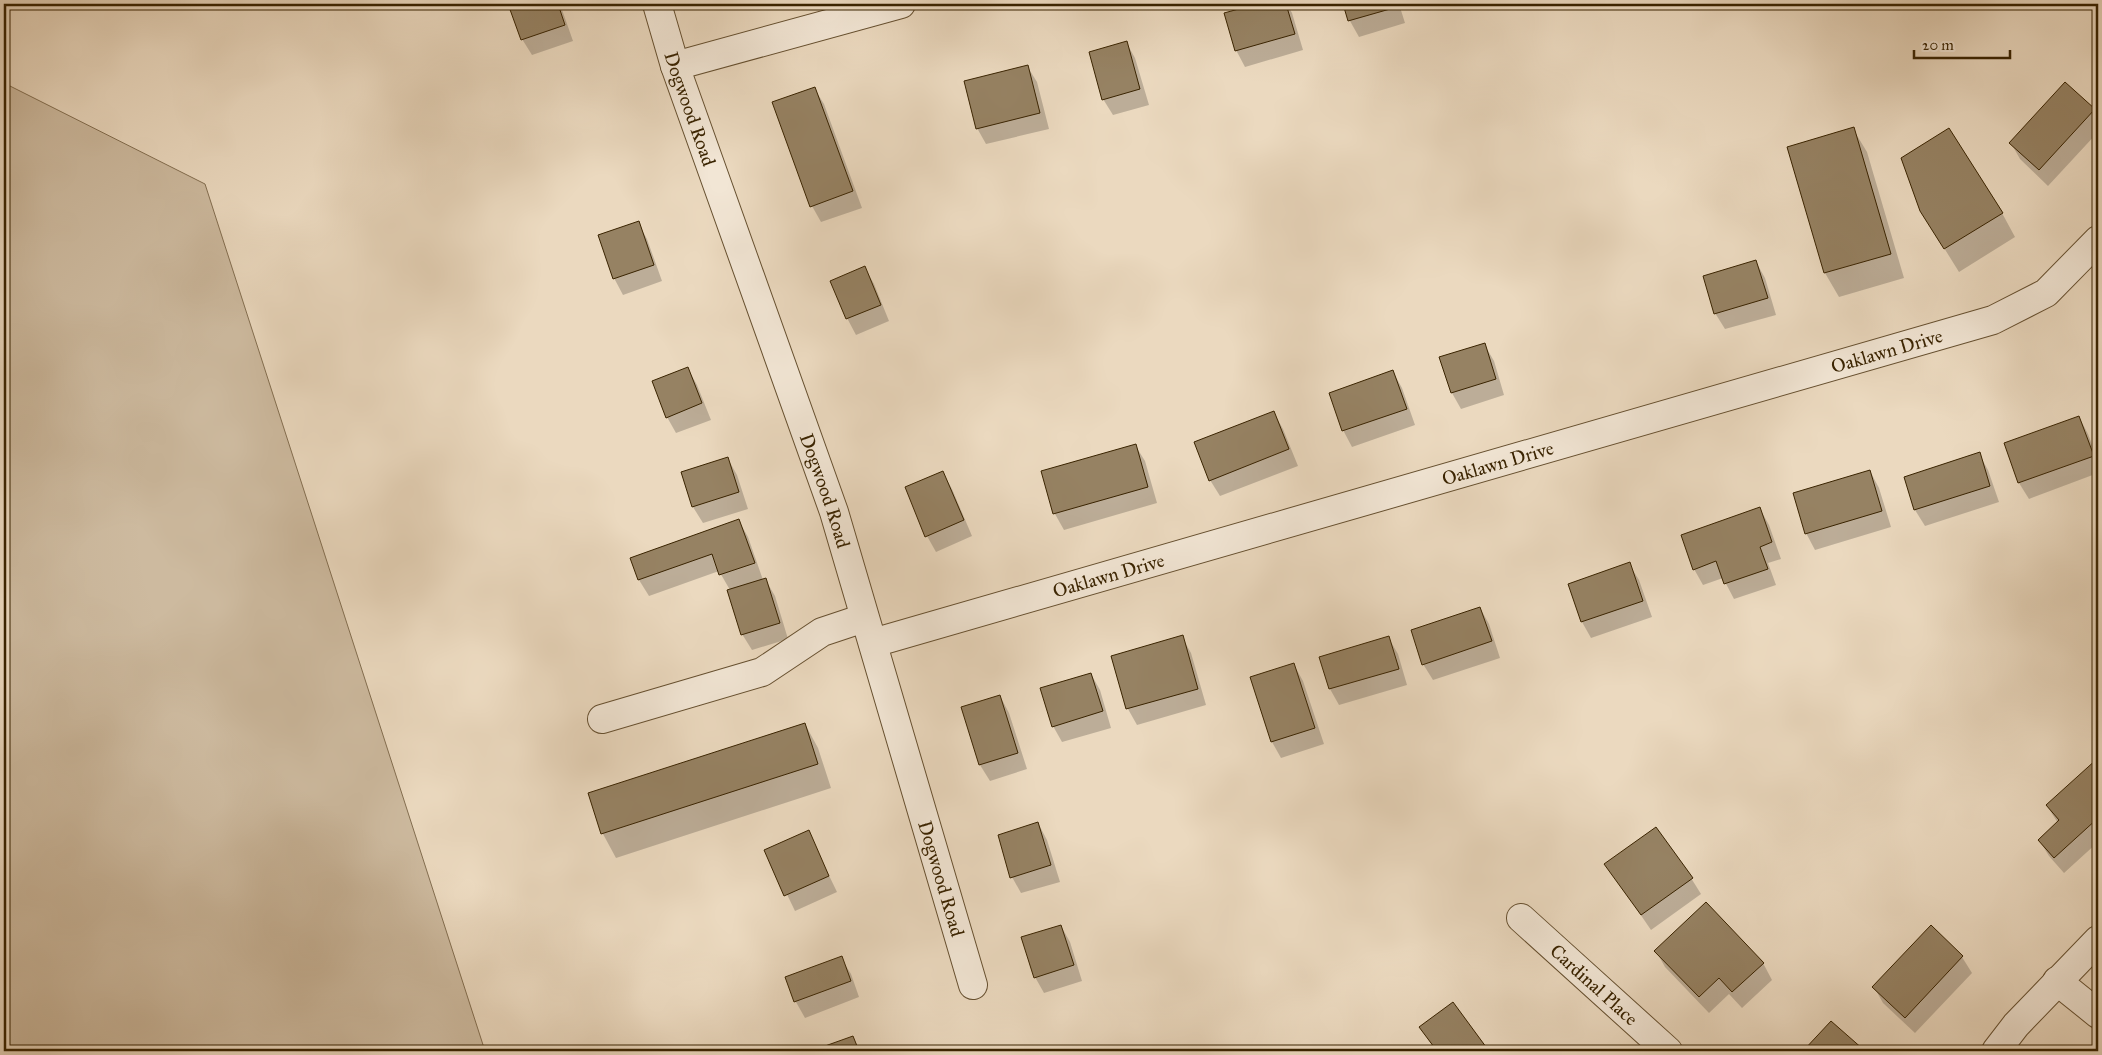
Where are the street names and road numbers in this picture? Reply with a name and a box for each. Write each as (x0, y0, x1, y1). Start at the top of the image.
street label: Dogwood Road (660, 49, 721, 170)
street label: Oaklawn Drive (1828, 324, 1945, 378)
street label: Dogwood Road (795, 430, 856, 551)
street label: Oaklawn Drive (1439, 436, 1556, 490)
street label: Oaklawn Drive (1050, 548, 1167, 602)
street label: Dogwood Road (914, 818, 970, 940)
street label: Cardinal Place (1546, 939, 1643, 1030)

